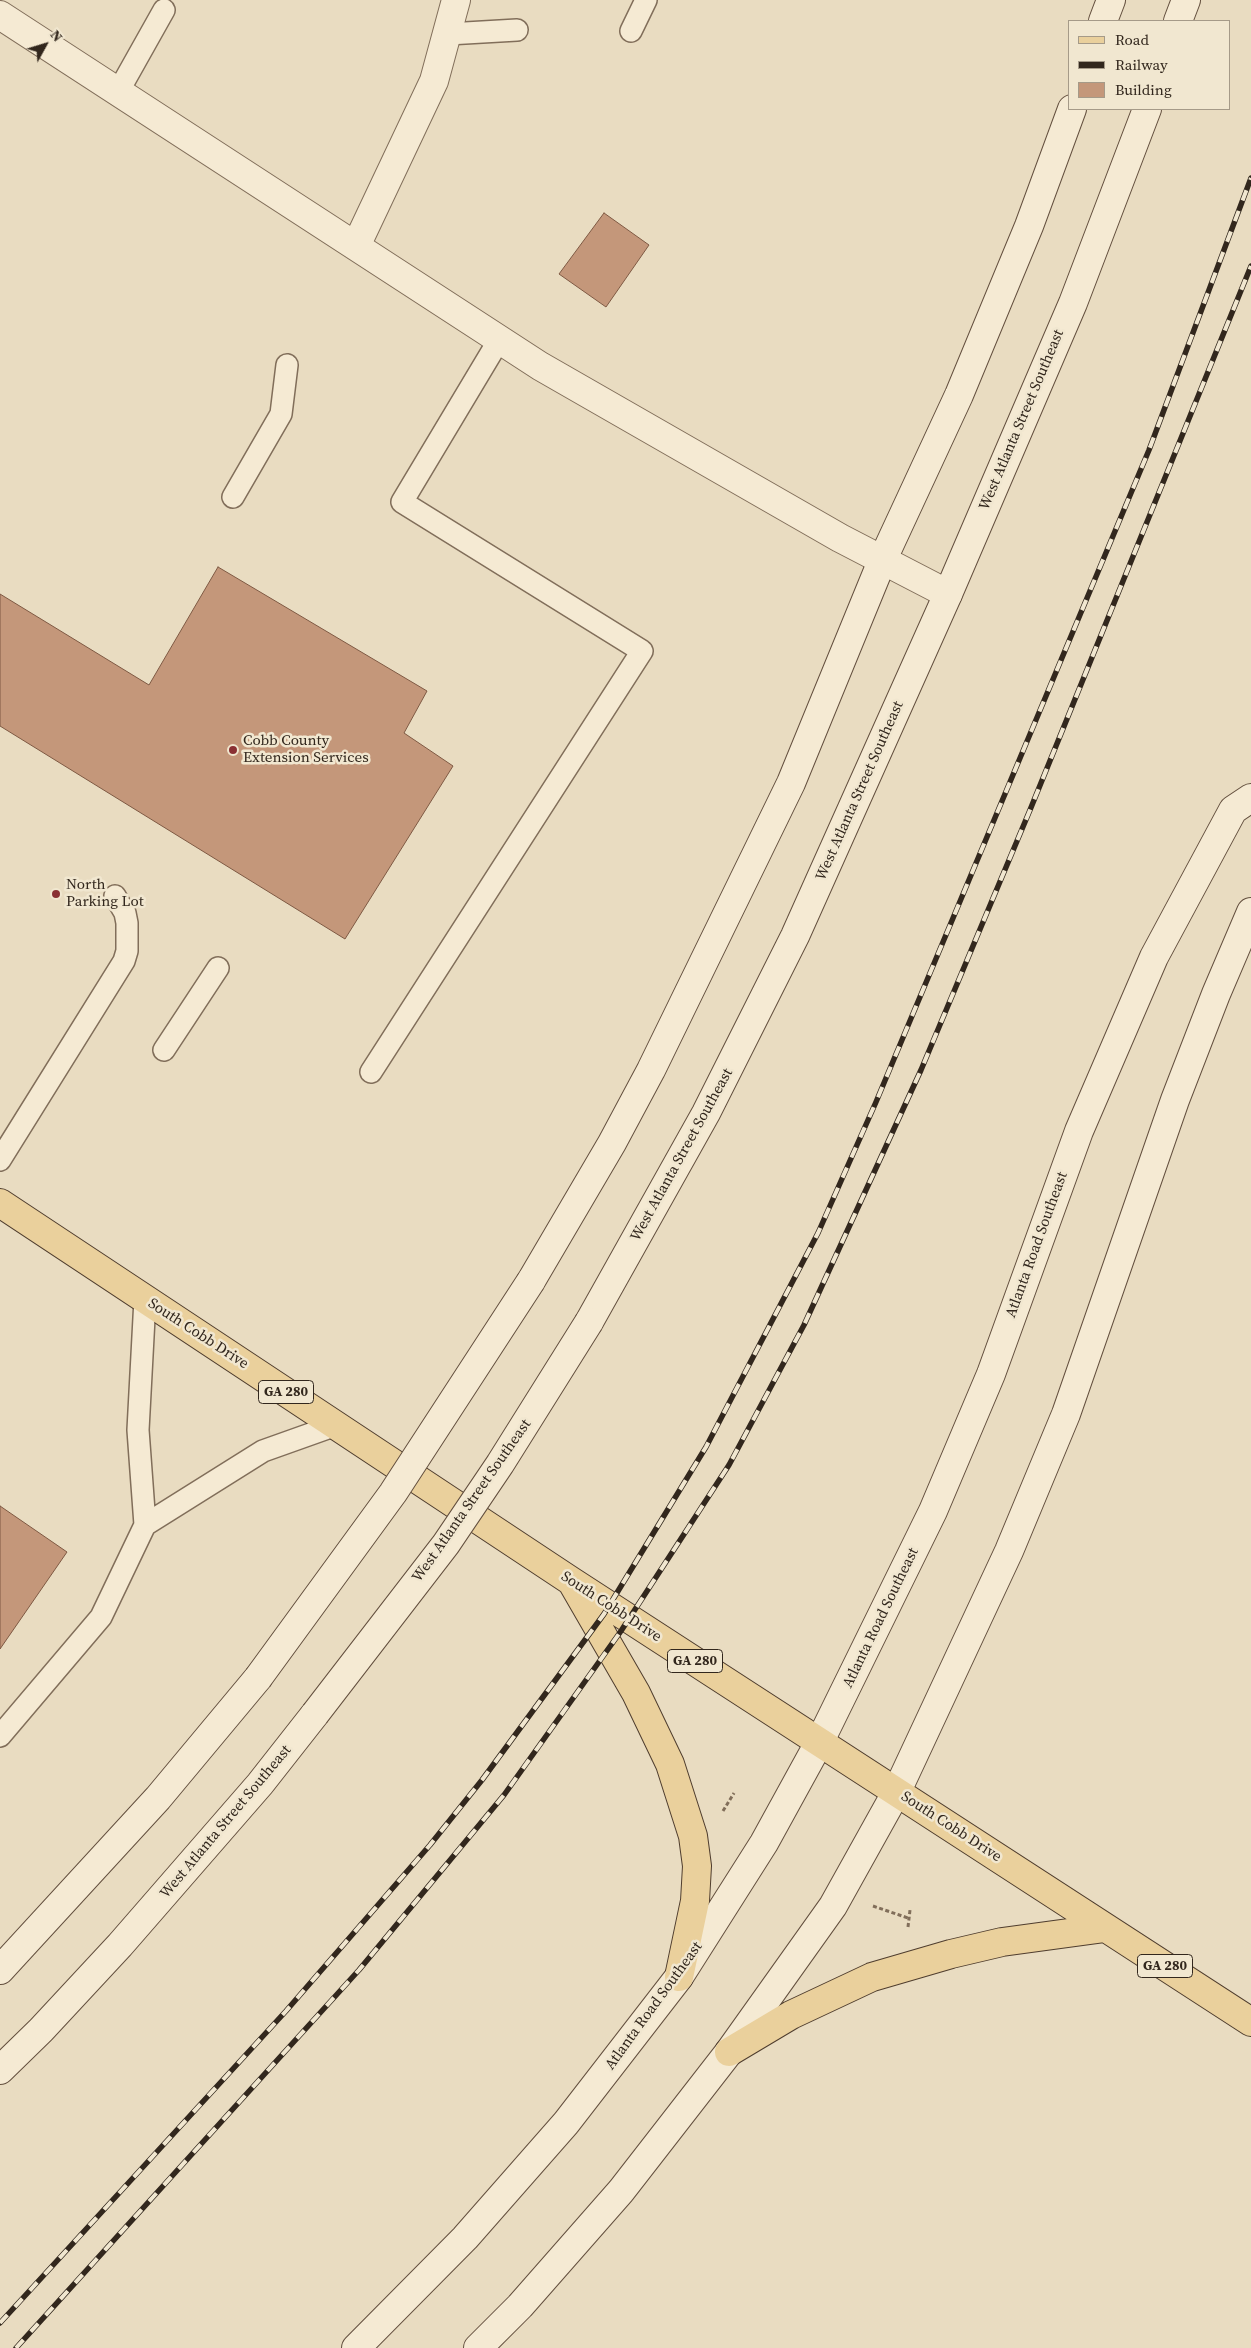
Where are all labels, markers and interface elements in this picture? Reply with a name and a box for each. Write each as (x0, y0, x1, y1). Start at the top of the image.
north arrow (20, 20, 70, 70)
legend (1068, 20, 1231, 110)
text: N (46, 25, 68, 46)
text: Road (1115, 29, 1149, 50)
text: Railway (1115, 54, 1168, 75)
text: Building (1115, 79, 1172, 100)
street label: West Atlanta Street Southeast (976, 327, 1068, 513)
street label: West Atlanta Street Southeast (812, 698, 908, 884)
place label: Cobb County Extension Services (243, 732, 369, 767)
marker: Cobb County Extension Services (227, 744, 239, 756)
place label: North Parking Lot (66, 876, 144, 911)
marker: North Parking Lot (50, 888, 62, 900)
street label: West Atlanta Street Southeast (627, 1066, 737, 1244)
street label: Atlanta Road Southeast (1002, 1170, 1072, 1320)
street label: South Cobb Drive (144, 1295, 252, 1373)
road number: GA 280 (258, 1380, 314, 1404)
street label: West Atlanta Street Southeast (409, 1416, 535, 1586)
street label: Atlanta Road Southeast (839, 1545, 923, 1691)
street label: South Cobb Drive (557, 1568, 665, 1646)
road number: GA 280 (668, 1650, 722, 1672)
street label: West Atlanta Street Southeast (157, 1742, 295, 1902)
street label: South Cobb Drive (897, 1788, 1005, 1866)
street label: Atlanta Road Southeast (602, 1938, 706, 2074)
road number: GA 280 (1138, 1954, 1192, 1978)

